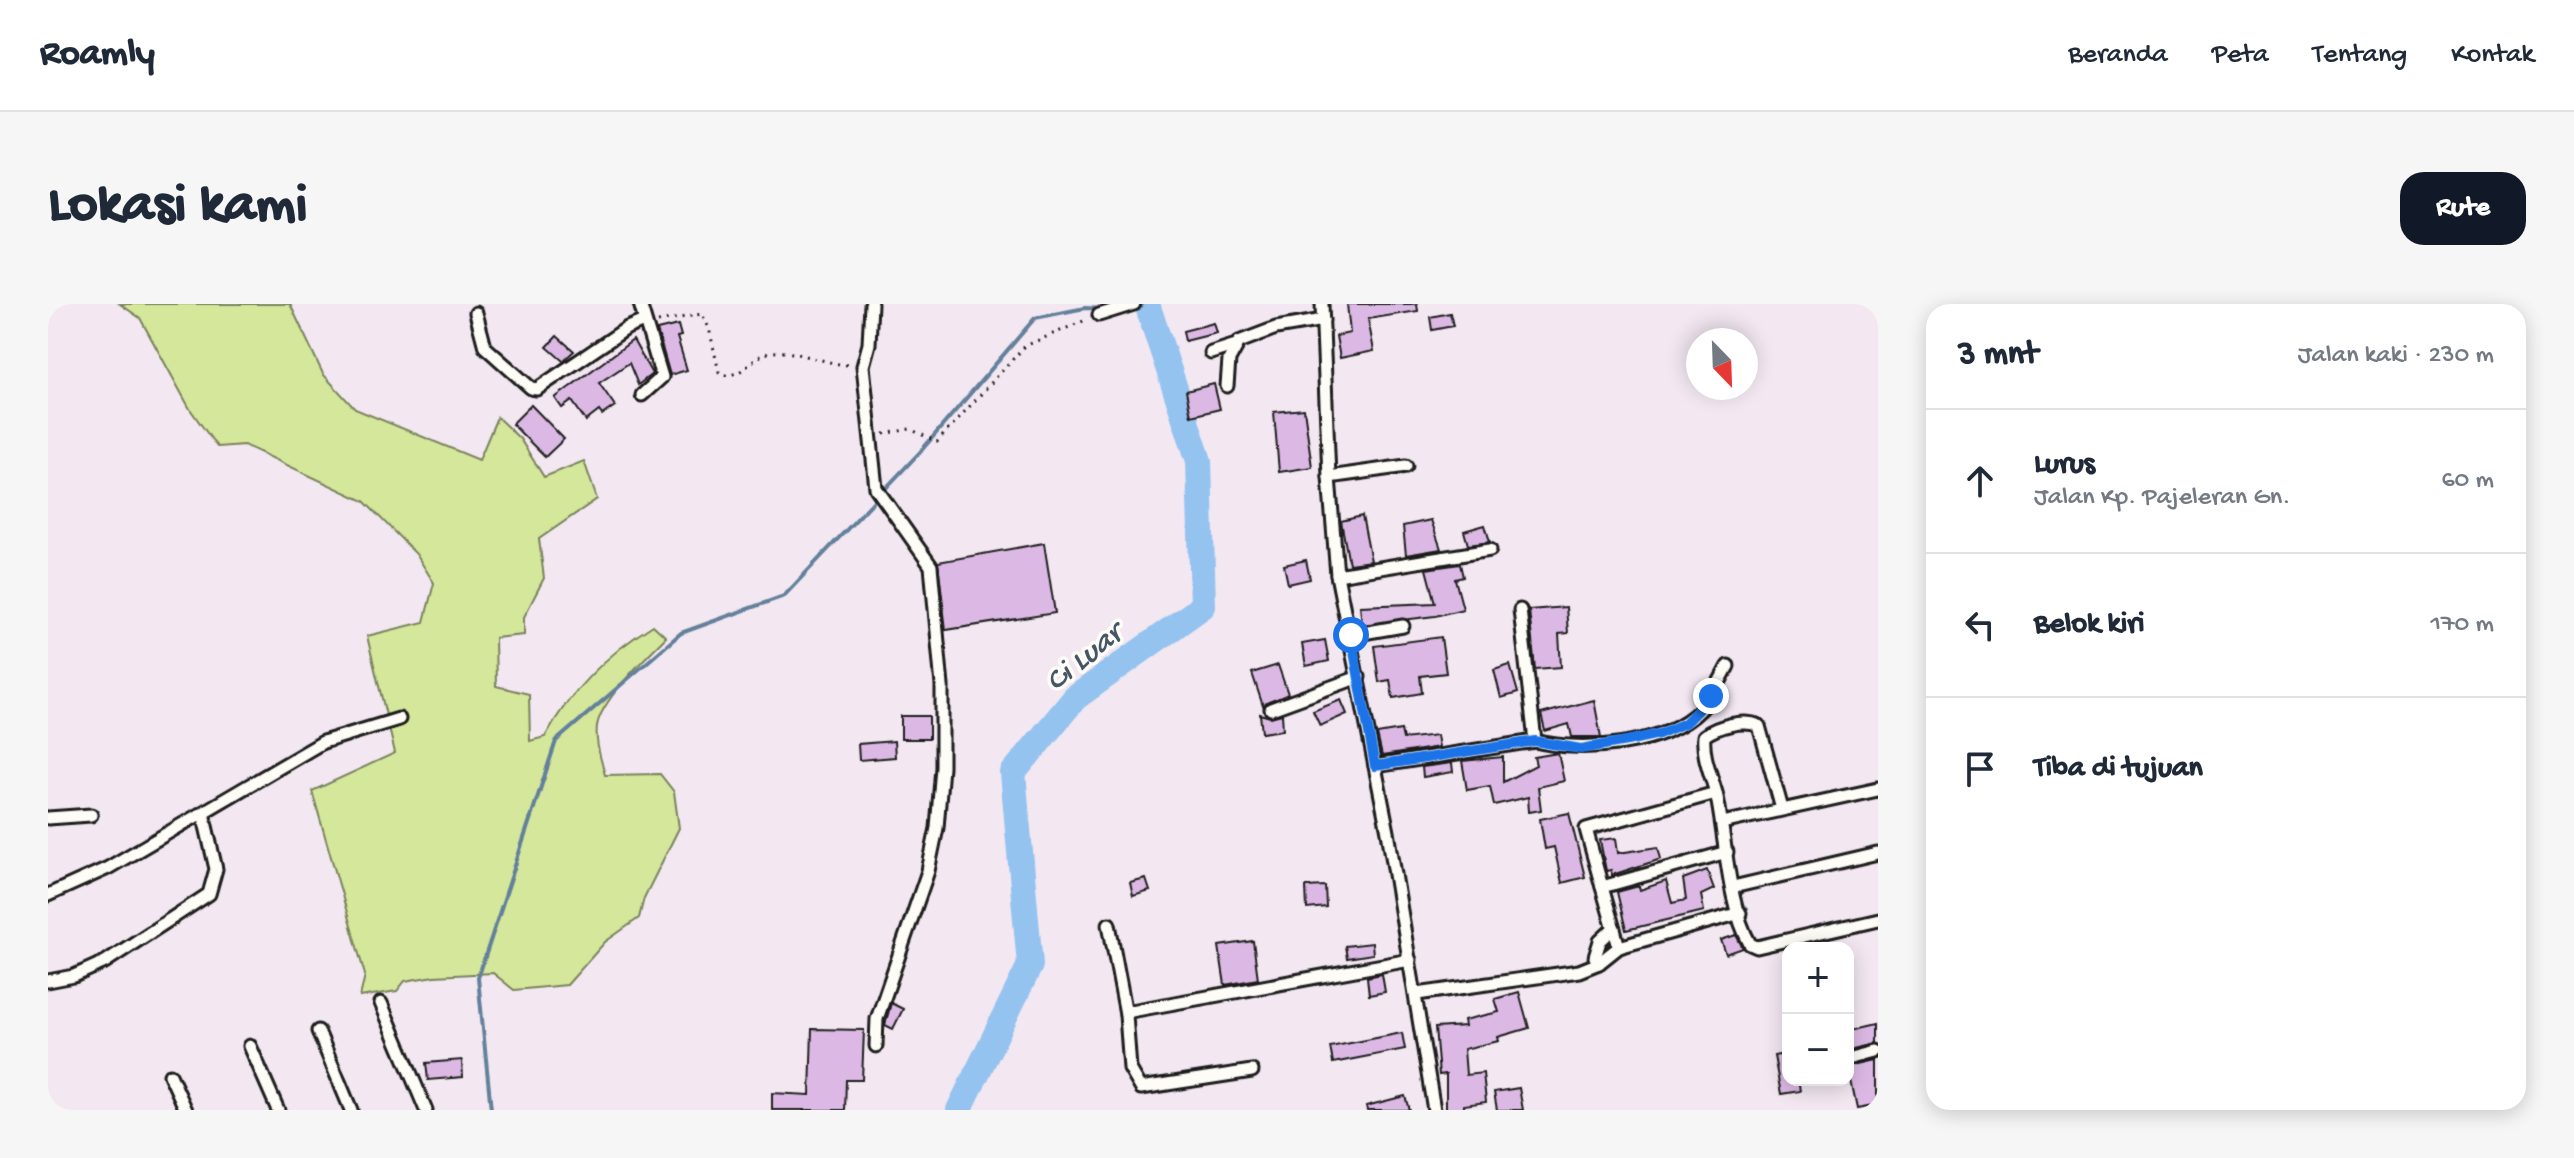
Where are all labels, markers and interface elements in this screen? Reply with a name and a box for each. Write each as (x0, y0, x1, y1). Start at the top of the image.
text: Roamly (40, 33, 155, 77)
text: Beranda (2068, 39, 2168, 72)
text: Peta (2212, 39, 2269, 72)
text: Tentang (2313, 39, 2407, 72)
text: Kontak (2451, 39, 2534, 72)
button: Rute (2400, 172, 2526, 245)
text: Lokasi kami (48, 175, 308, 241)
north arrow (1686, 328, 1758, 400)
text: 3 mnt (1958, 336, 2038, 376)
text: Jalan kaki · 230 m (2298, 341, 2494, 372)
text: Lurus (2034, 448, 2095, 483)
icon: ahead (1958, 459, 2002, 503)
text: 60 m (2441, 466, 2494, 497)
text: Jalan Kp. Pajeleran Gn. (2034, 483, 2290, 514)
icon: left (1958, 603, 2002, 647)
text: Belok kiri (2034, 608, 2144, 643)
text: 170 m (2431, 610, 2494, 641)
water label: Ci Luar (1039, 613, 1136, 701)
route start (1333, 617, 1369, 653)
route end (1693, 678, 1729, 714)
icon: arrive (1958, 747, 2002, 791)
text: Tiba di tujuan (2034, 752, 2203, 787)
map controls (1782, 942, 1854, 1086)
button: + (1782, 942, 1854, 1014)
button: − (1782, 1014, 1854, 1086)

